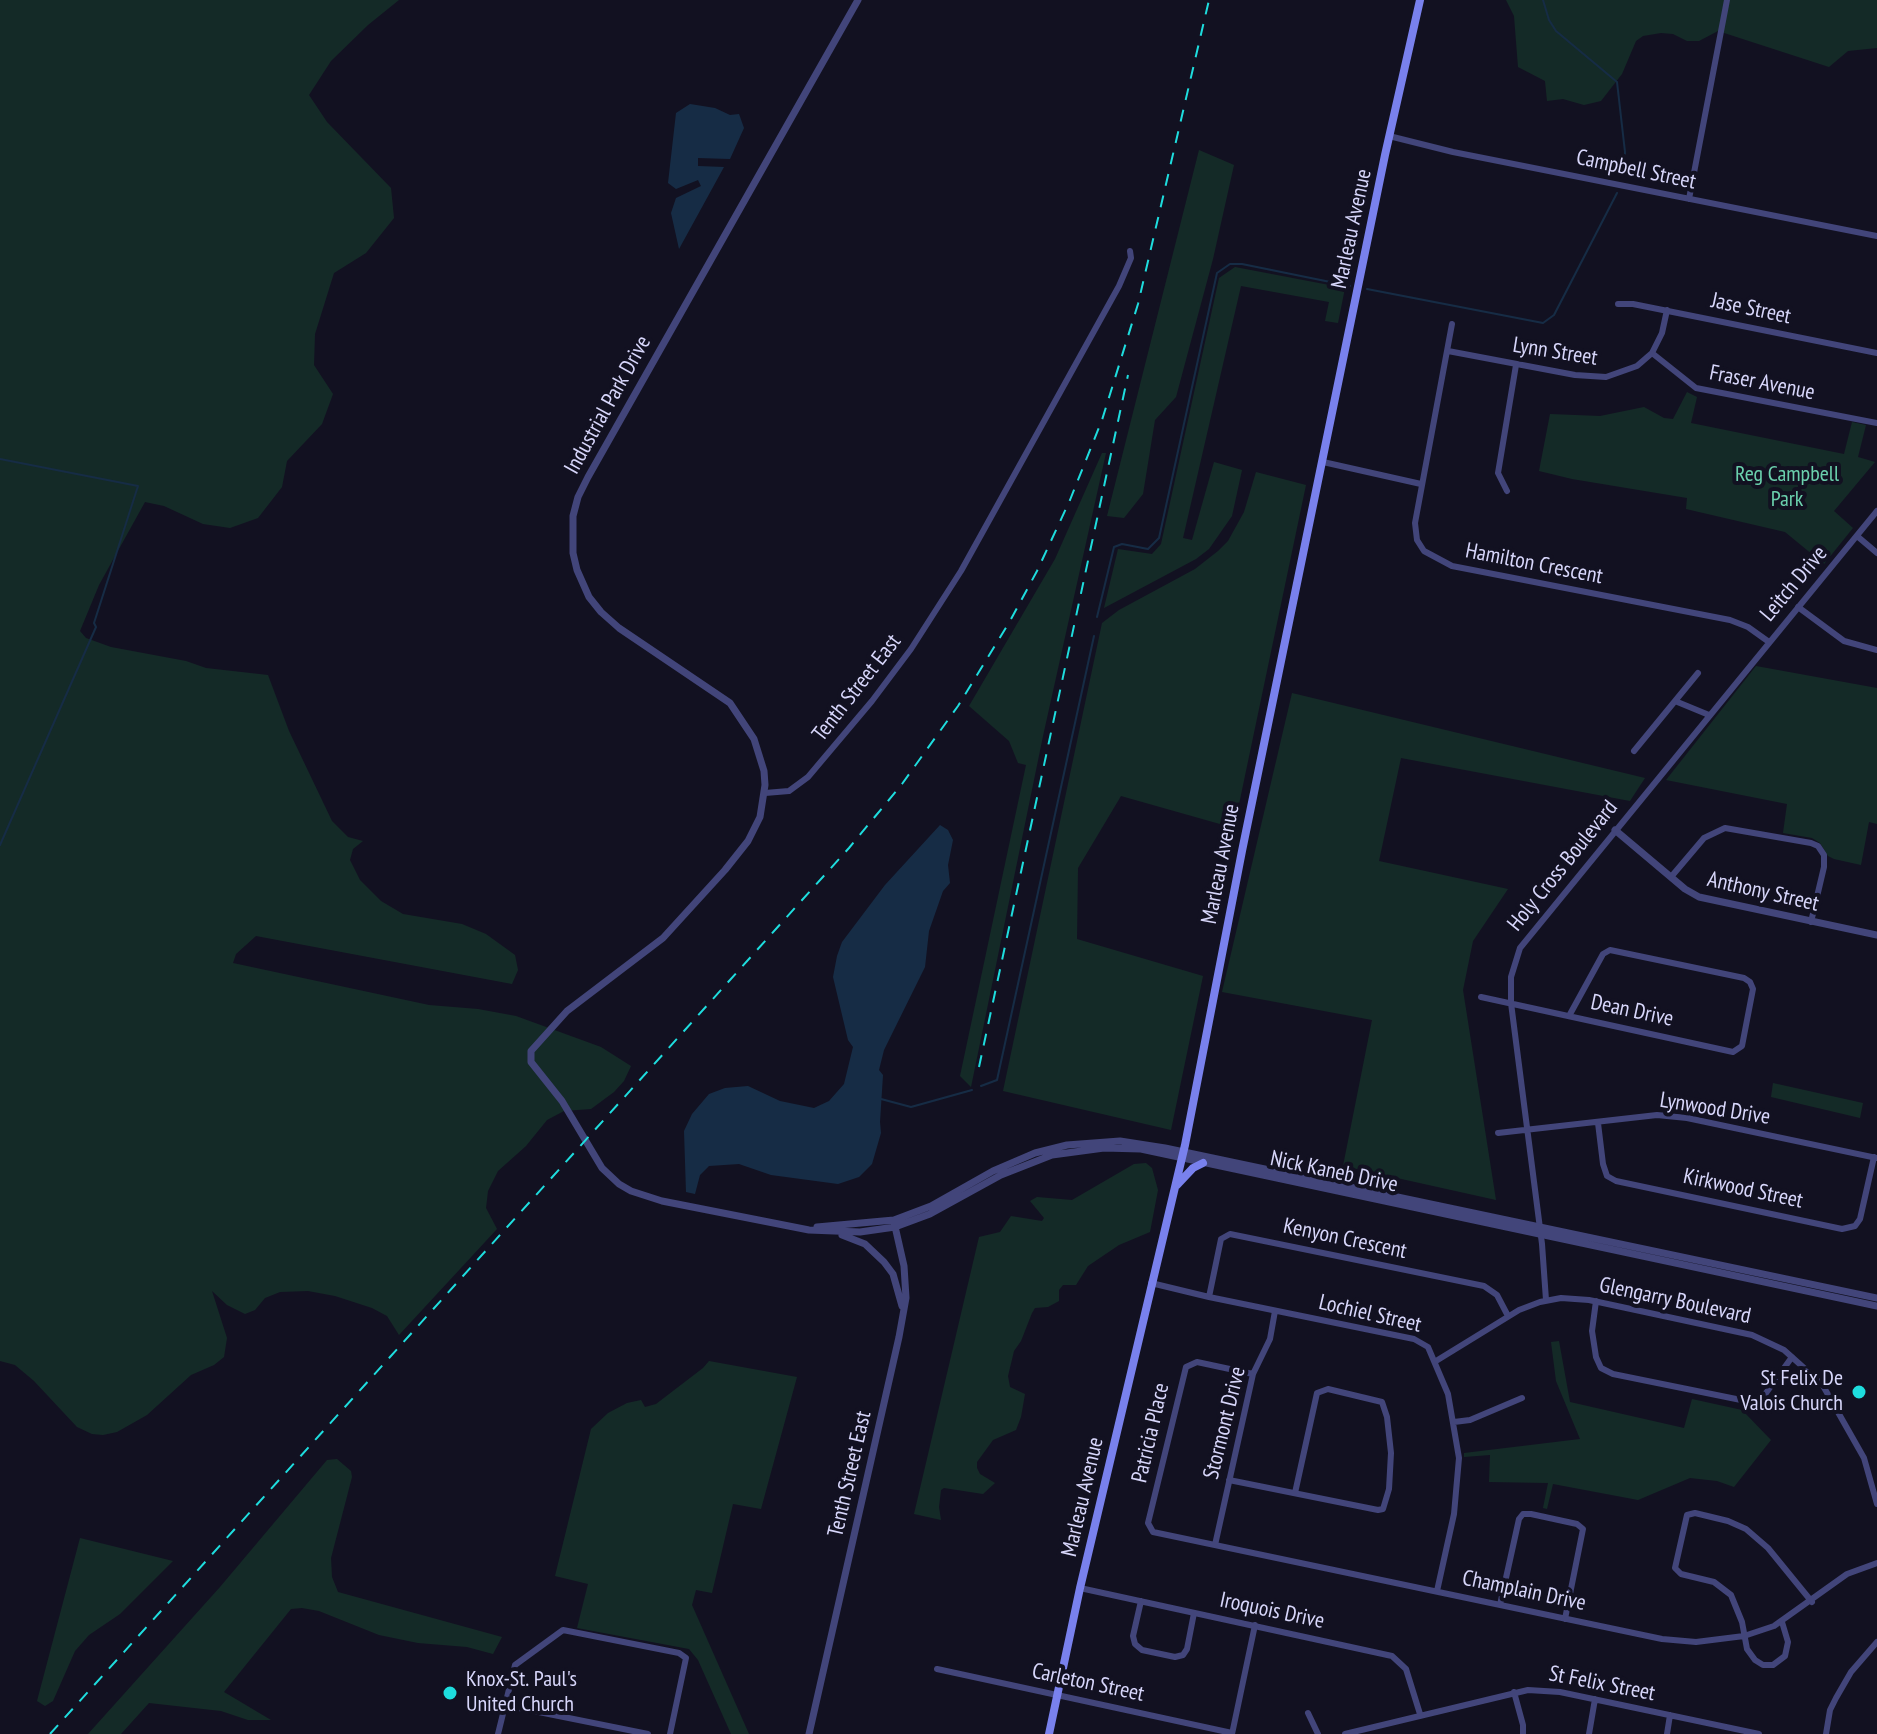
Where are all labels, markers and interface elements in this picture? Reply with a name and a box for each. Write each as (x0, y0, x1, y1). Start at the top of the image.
street label: Campbell Street (1574, 144, 1698, 196)
street label: Marleau Avenue (1326, 167, 1378, 291)
street label: Jase Street (1709, 288, 1793, 330)
street label: Industrial Park Drive (559, 331, 657, 479)
street label: Lynn Street (1511, 332, 1599, 372)
street label: Fraser Avenue (1707, 360, 1817, 406)
park label: Reg Campbell Park (1735, 462, 1839, 514)
street label: Hamilton Crescent (1463, 538, 1605, 590)
street label: Leitch Drive (1755, 541, 1833, 627)
street label: Tenth Street East (807, 629, 907, 747)
street label: Holy Cross Boulevard (1502, 795, 1624, 937)
street label: Marleau Avenue (1196, 802, 1246, 926)
street label: Anthony Street (1705, 866, 1821, 918)
street label: Dean Drive (1588, 989, 1676, 1033)
street label: Lynwood Drive (1658, 1087, 1772, 1131)
street label: Nick Kaneb Drive (1268, 1146, 1400, 1198)
street label: Kirkwood Street (1681, 1163, 1805, 1215)
street label: Kenyon Crescent (1281, 1213, 1409, 1265)
street label: Glengarry Boulevard (1597, 1272, 1753, 1330)
street label: Lochiel Street (1316, 1289, 1424, 1339)
street label: Stormont Drive (1198, 1364, 1252, 1482)
place label: St Felix De Valois Church (1741, 1366, 1843, 1418)
street label: Patricia Place (1127, 1381, 1175, 1485)
marker: St Felix De Valois Church (1850, 1383, 1868, 1401)
street label: Tenth Street East (823, 1408, 877, 1540)
street label: Marleau Avenue (1056, 1435, 1110, 1559)
street label: Champlain Drive (1460, 1565, 1588, 1617)
street label: Iroquois Drive (1217, 1587, 1327, 1635)
street label: Carleton Street (1029, 1658, 1147, 1708)
street label: St Felix Street (1547, 1661, 1657, 1707)
place label: Knox-St. Paul's United Church (466, 1667, 577, 1718)
marker: Knox-St. Paul's United Church (441, 1684, 459, 1702)

